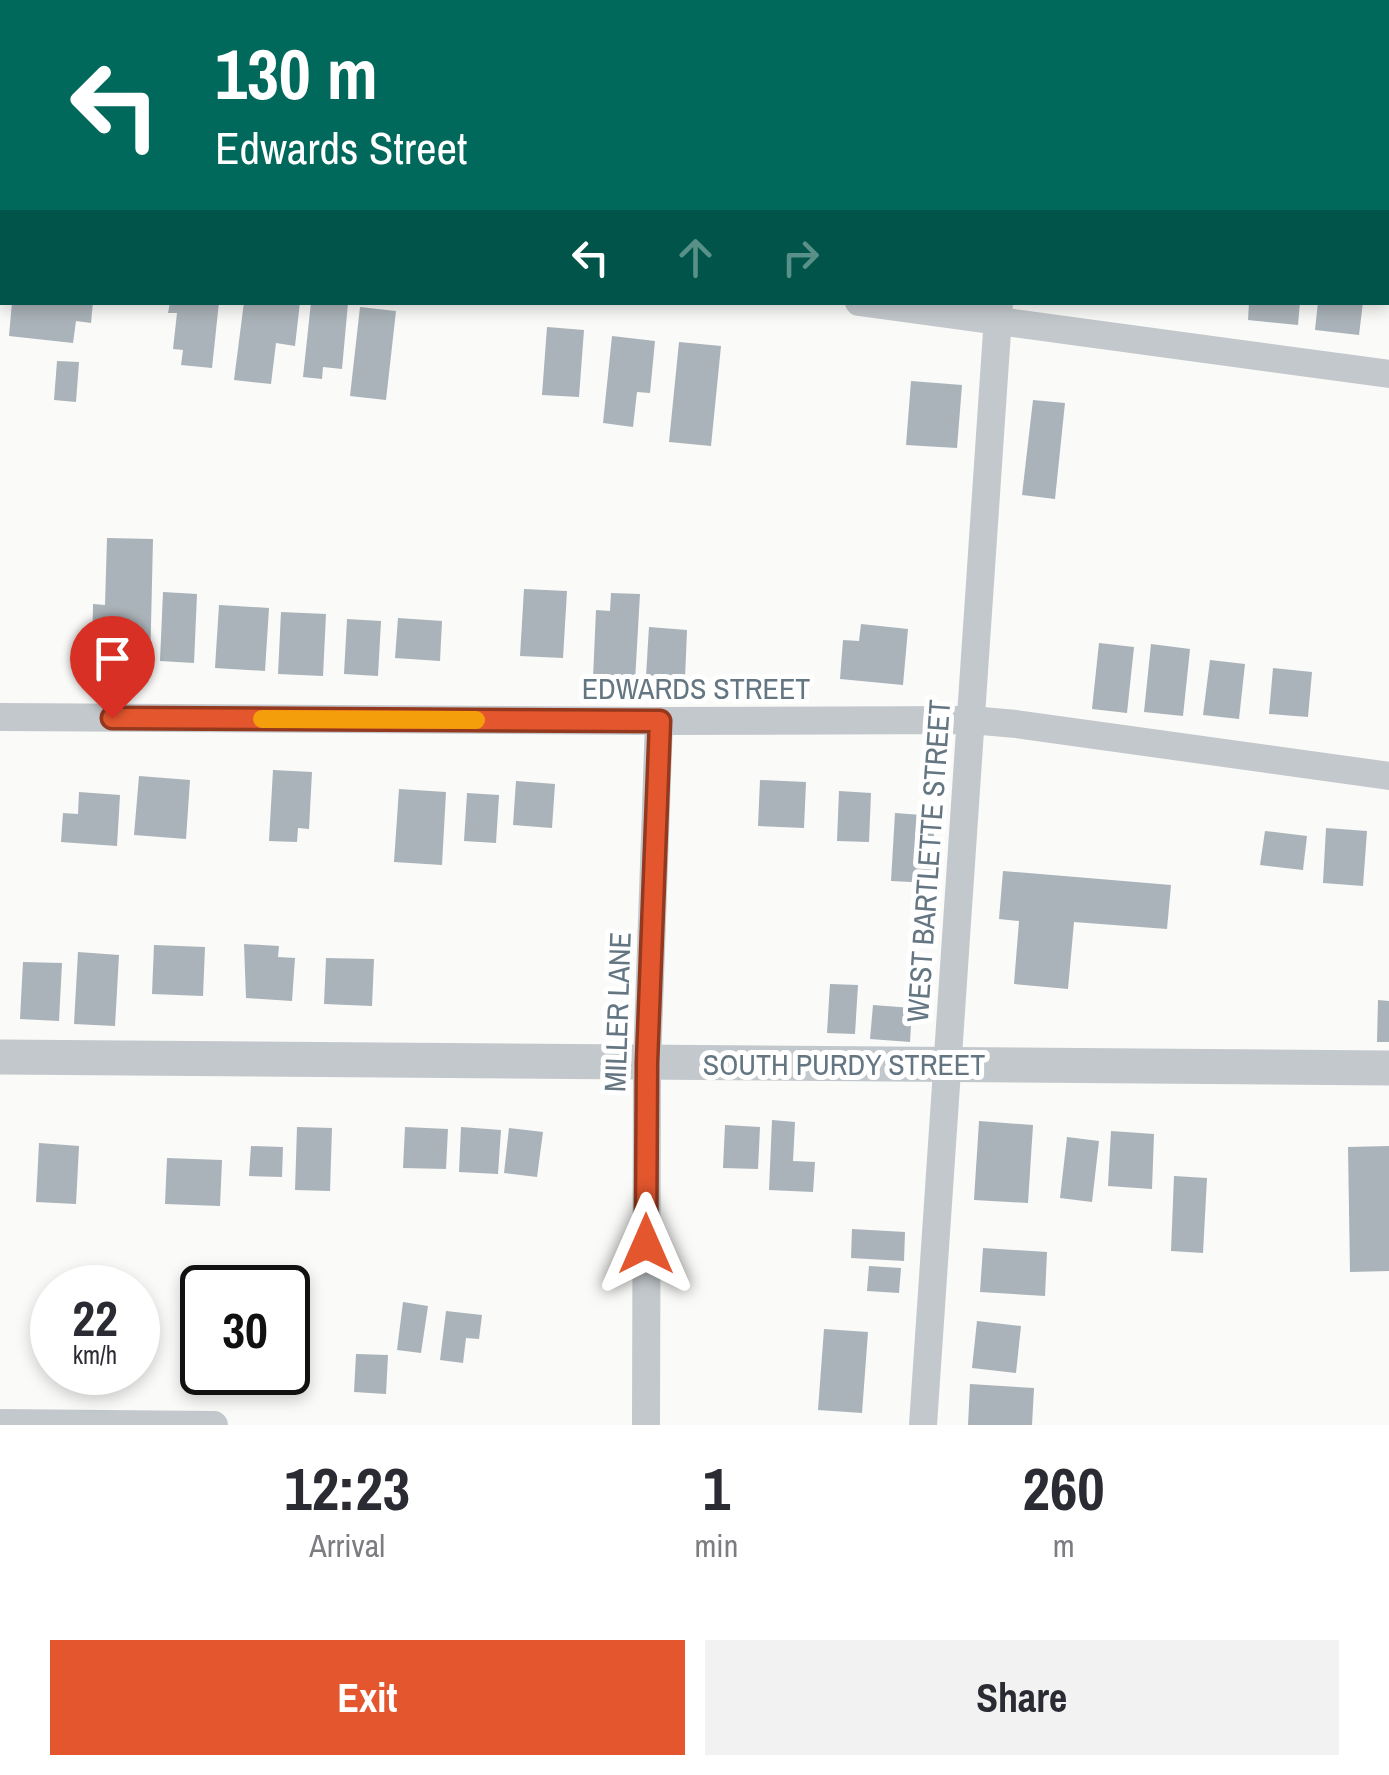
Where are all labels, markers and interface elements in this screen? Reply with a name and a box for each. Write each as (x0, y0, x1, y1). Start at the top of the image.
text: 130 m (215, 27, 378, 121)
icon: left (50, 40, 180, 170)
text: Edwards Street (215, 117, 467, 178)
icon: left (563, 230, 618, 285)
icon: ahead (668, 230, 723, 285)
icon: right (773, 230, 828, 285)
pin (70, 616, 155, 719)
icon: arrive (85, 631, 140, 686)
street label: EDWARDS STREET (582, 668, 810, 708)
street label: WEST BARTLETTE STREET (897, 698, 959, 1024)
street label: MILLER LANE (594, 931, 640, 1093)
street label: SOUTH PURDY STREET (703, 1044, 985, 1084)
position arrow (594, 1192, 698, 1296)
speed limit sign: 30 (180, 1265, 310, 1395)
text: 22 (72, 1284, 118, 1352)
text: km/h (73, 1338, 117, 1372)
text: 12:23 (284, 1448, 410, 1529)
text: 1 (703, 1448, 730, 1529)
text: 260 (1023, 1448, 1105, 1529)
text: Arrival (309, 1524, 385, 1567)
text: min (694, 1524, 738, 1567)
text: m (1053, 1524, 1075, 1567)
button: Exit (50, 1640, 685, 1755)
button: Share (705, 1640, 1339, 1755)

